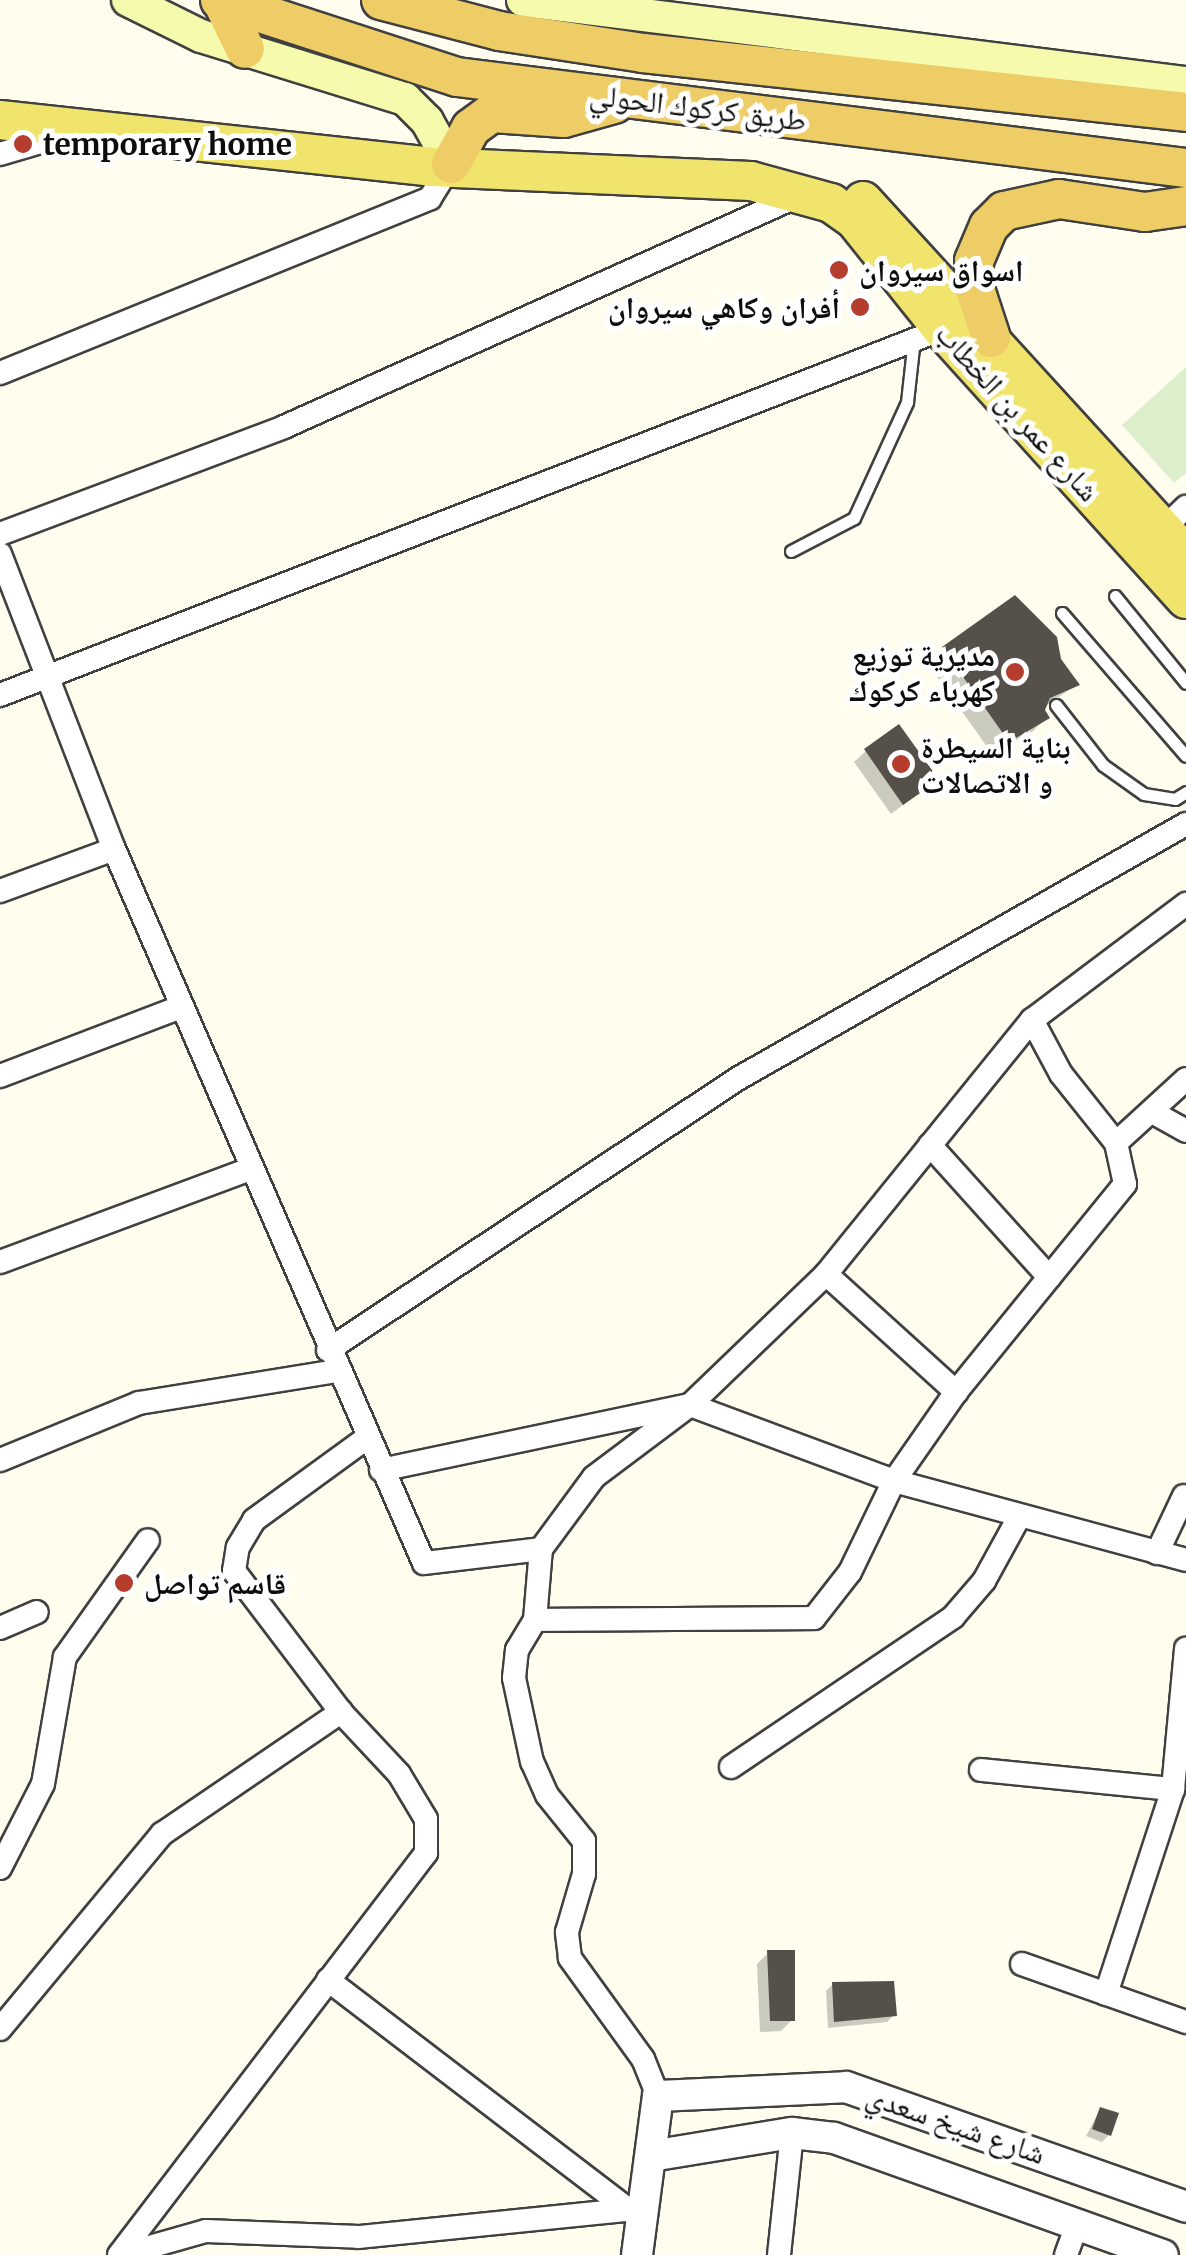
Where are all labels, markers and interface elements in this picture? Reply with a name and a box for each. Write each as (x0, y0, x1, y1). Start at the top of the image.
street label: طريق كركوك الحولي (588, 76, 808, 138)
place label: temporary home (43, 126, 292, 162)
marker: temporary home (12, 133, 34, 155)
place label: اسواق سيروان (859, 252, 1024, 288)
marker: اسواق سيروان (828, 259, 850, 281)
place label: أفران وكاهي سيروان (608, 289, 840, 325)
marker: أفران وكاهي سيروان (849, 296, 871, 318)
street label: شارع عمر بن الخطاب (929, 316, 1107, 508)
place label: مديرية توزيع كهرباء كركوك (849, 637, 995, 708)
marker: مديرية توزيع كهرباء كركوك (1004, 661, 1026, 683)
place label: بناية السيطرة و الاتصالات (921, 729, 1071, 800)
marker: بناية السيطرة و الاتصالات (890, 753, 912, 775)
place label: قاسم تواصل (144, 1565, 286, 1601)
marker: قاسم تواصل (113, 1572, 135, 1594)
street label: شارع شيخ سعدي (862, 2077, 1050, 2171)

